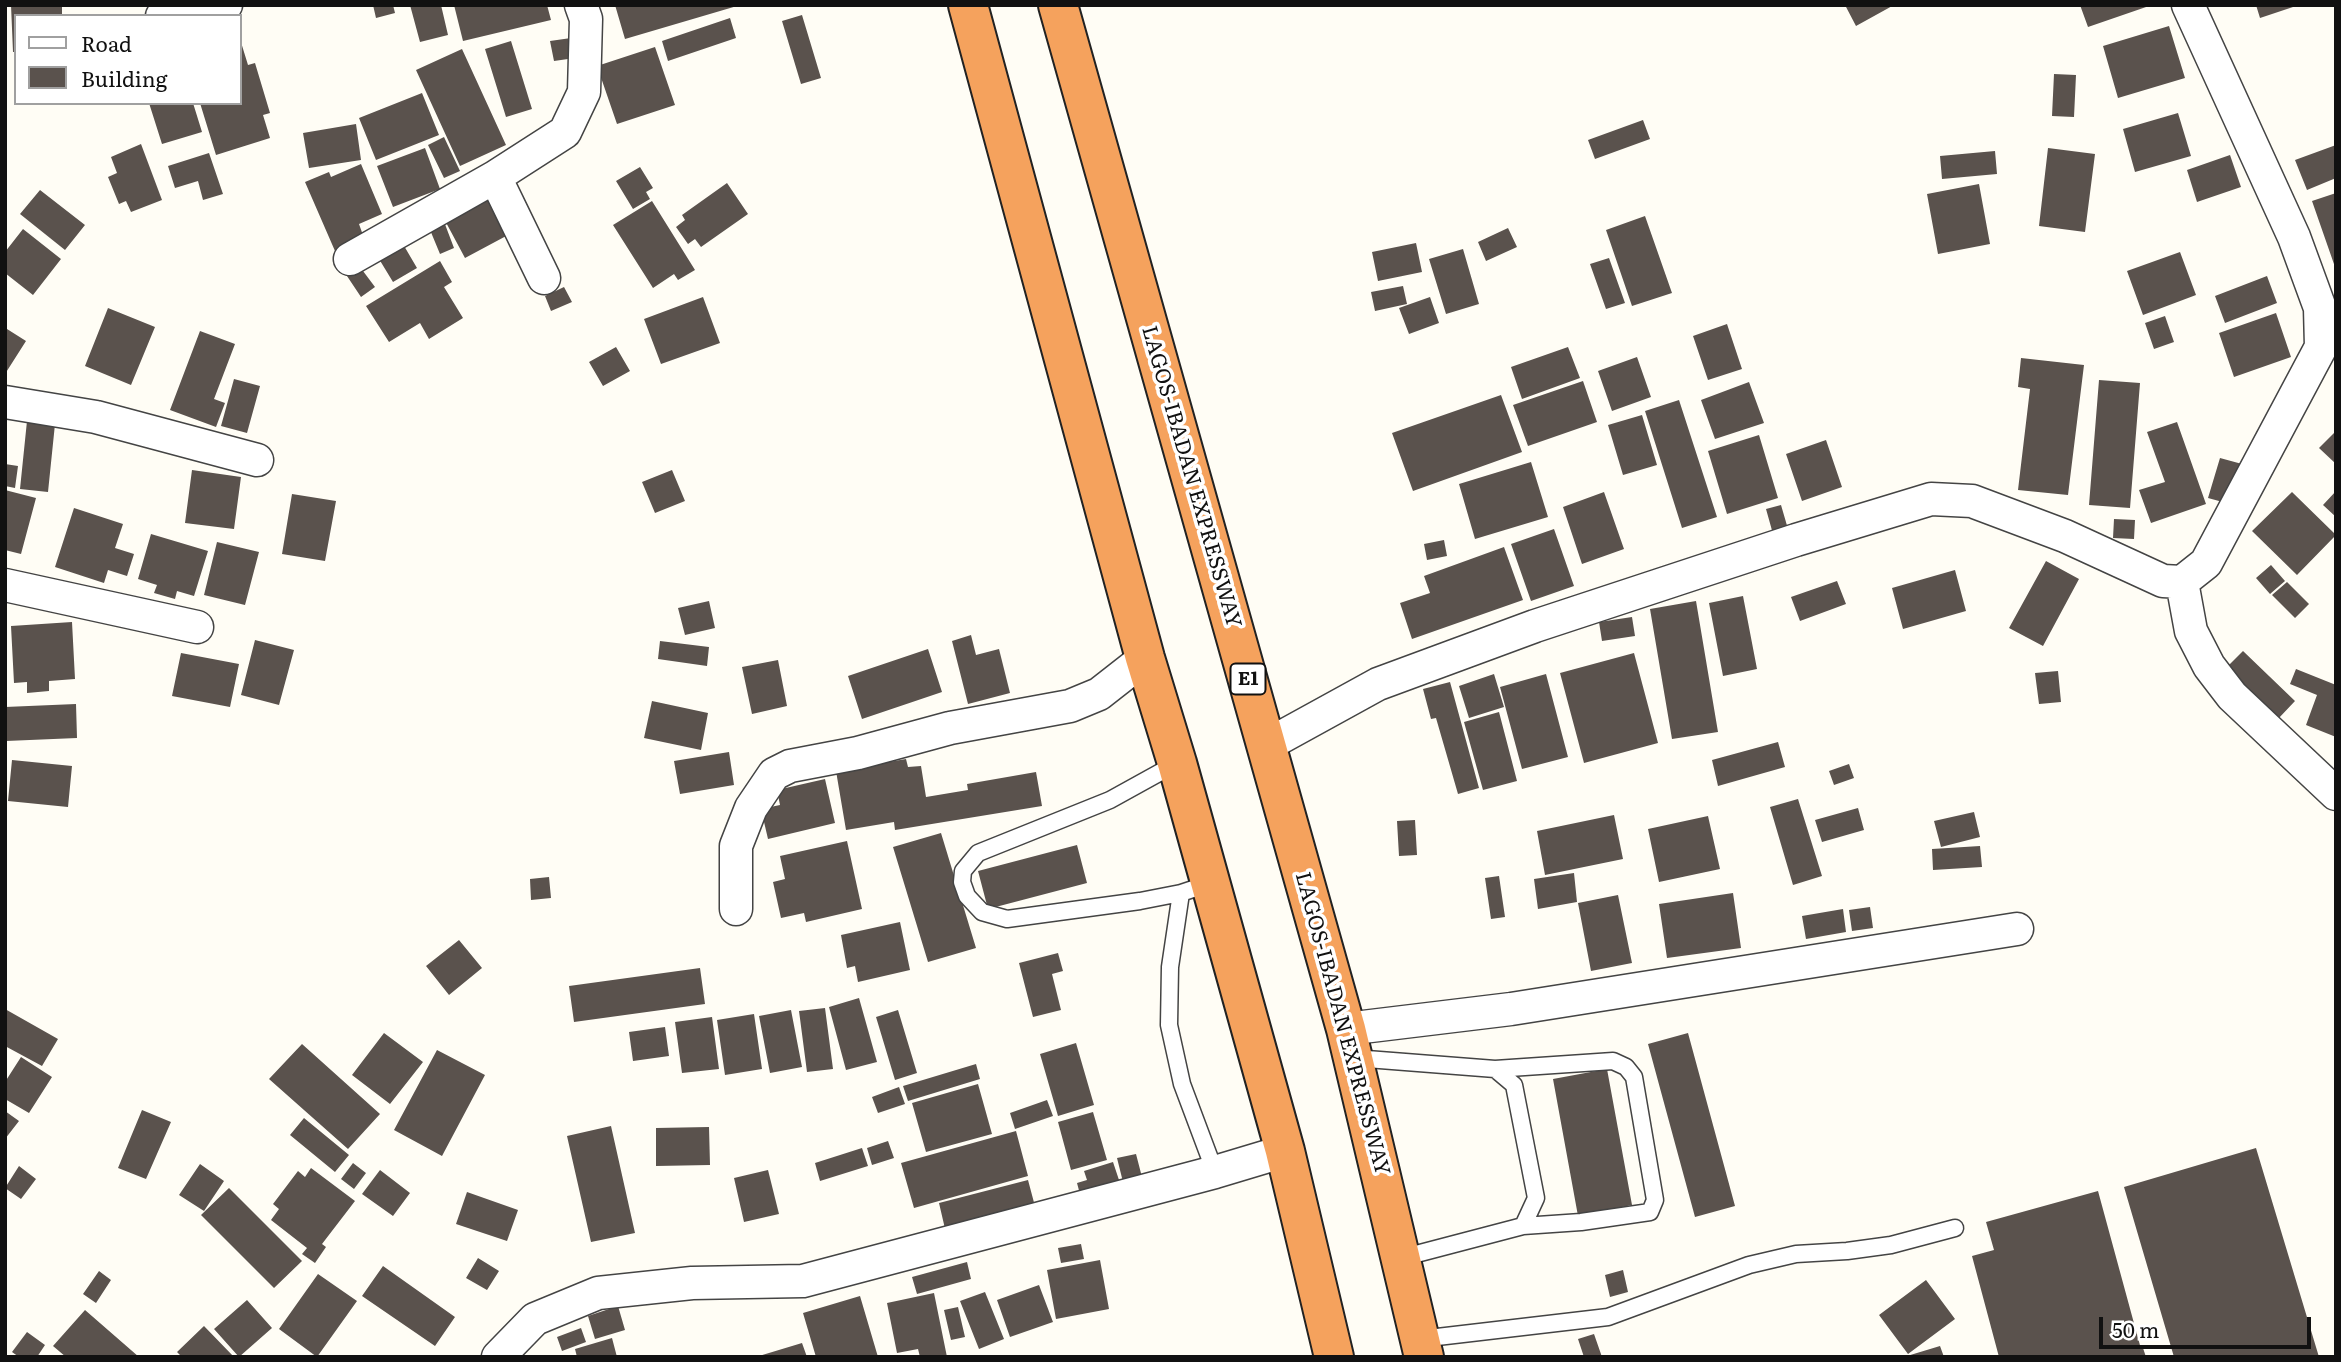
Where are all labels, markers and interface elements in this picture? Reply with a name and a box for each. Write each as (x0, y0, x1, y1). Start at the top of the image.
legend (14, 14, 242, 105)
text: Road (81, 27, 132, 58)
text: Building (81, 62, 167, 93)
street label: LAGOS-IBADAN EXPRESSWAY (1136, 323, 1246, 631)
road number: E1 (1230, 664, 1266, 694)
street label: LAGOS-IBADAN EXPRESSWAY (1289, 869, 1395, 1179)
scale bar (2103, 1302, 2315, 1346)
text: 50 m (2112, 1313, 2159, 1344)

